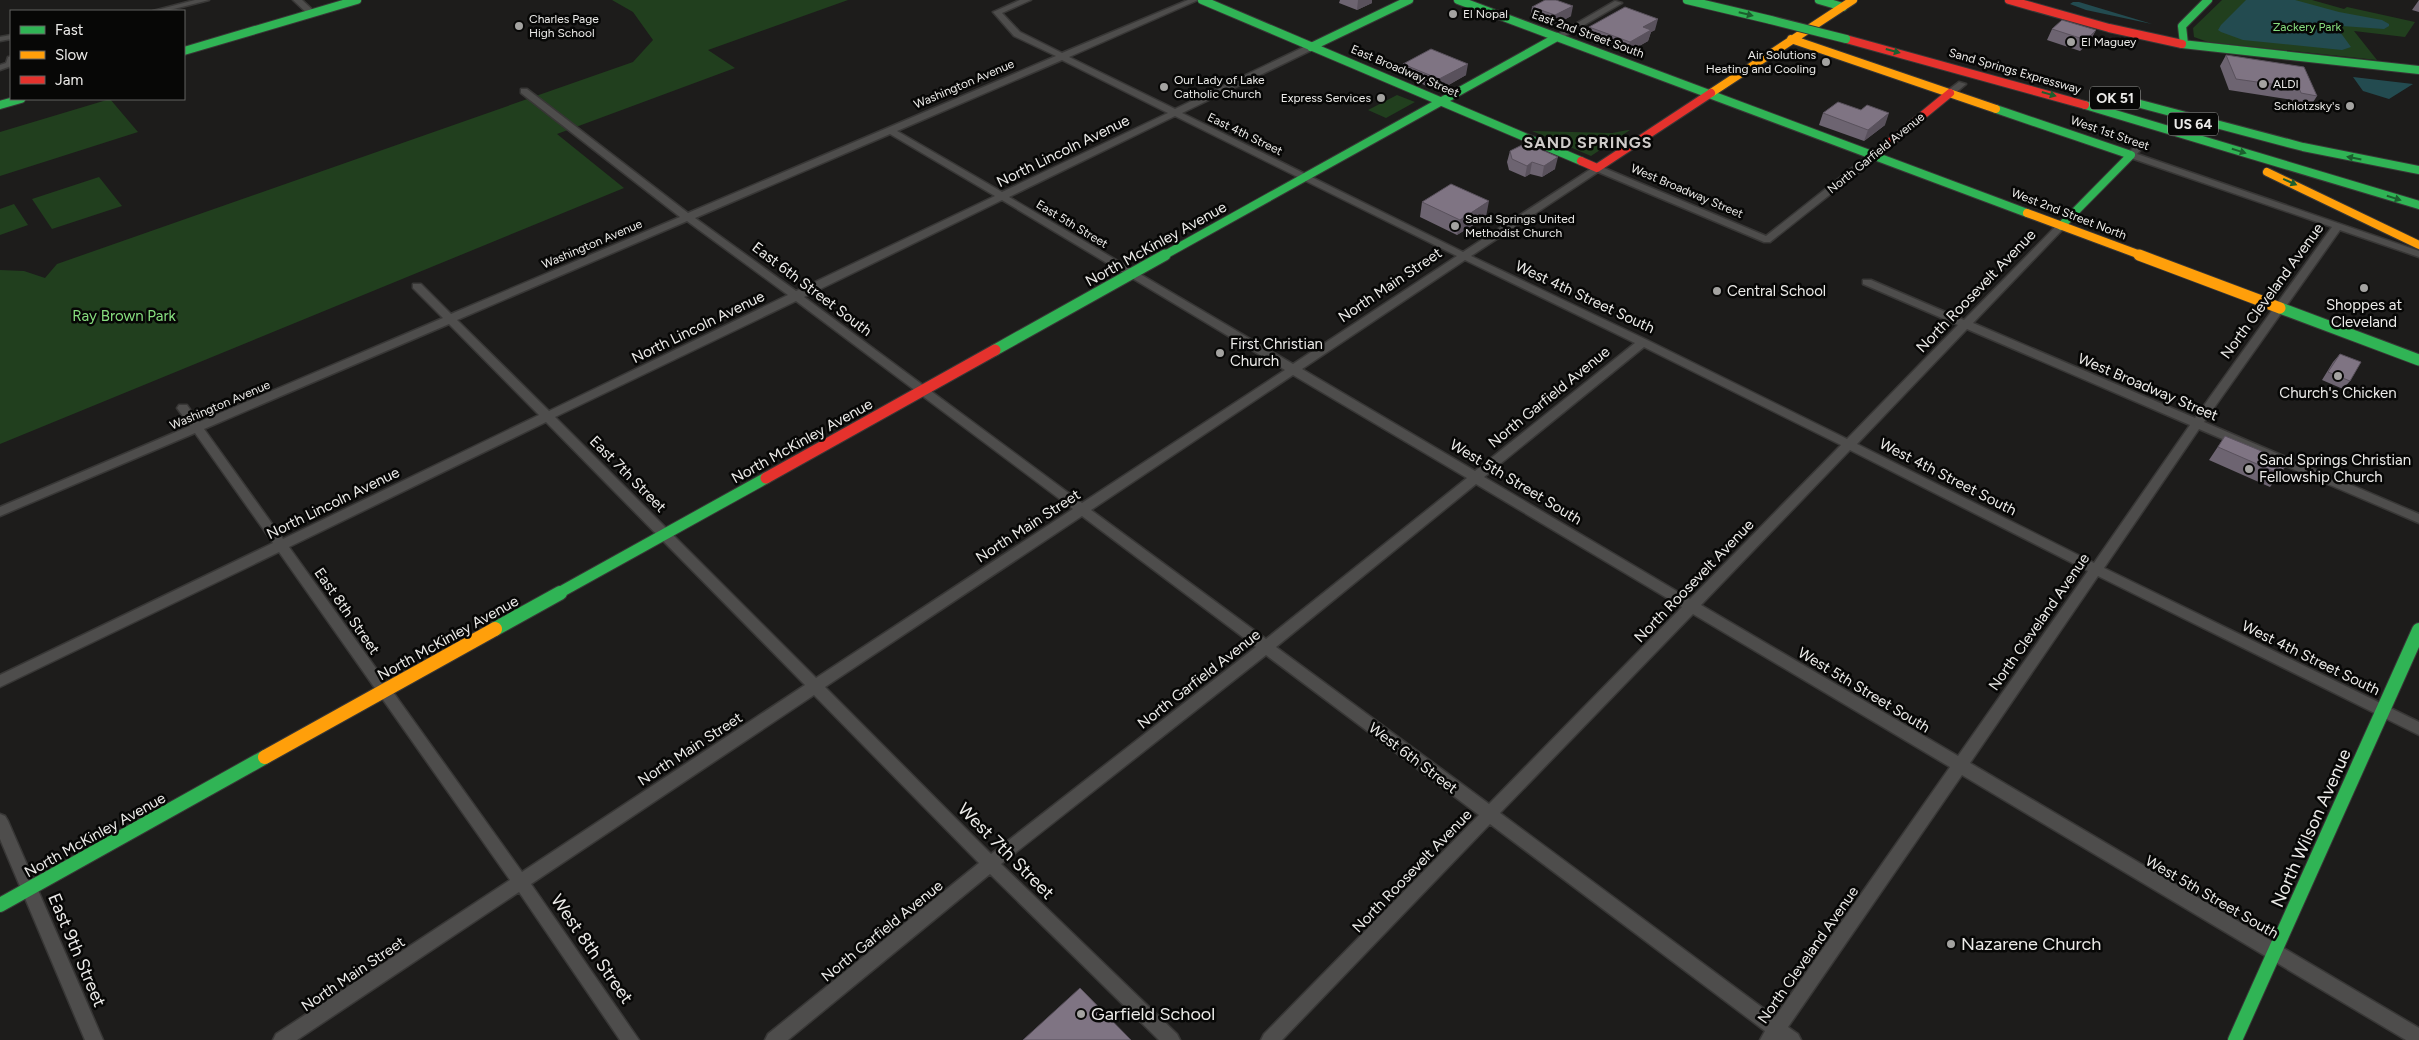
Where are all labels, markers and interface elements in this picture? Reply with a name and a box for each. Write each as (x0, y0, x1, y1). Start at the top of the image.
place label: El Nopal (1463, 7, 1508, 21)
street label: East 2nd Street South (1530, 7, 1646, 61)
marker: El Nopal (1447, 8, 1459, 20)
legend (10, 10, 185, 100)
one-way arrow (1739, 10, 1754, 18)
place label: Charles Page High School (529, 12, 599, 40)
marker: Charles Page High School (513, 20, 525, 32)
park label: Zackery Park (2273, 20, 2342, 34)
text: Fast (55, 21, 84, 39)
place label: El Maguey (2081, 35, 2137, 49)
marker: El Maguey (2065, 36, 2077, 48)
street label: East Broadway Street (1349, 42, 1462, 100)
street label: Sand Springs Expressway (1947, 45, 2083, 97)
text: Slow (55, 46, 88, 64)
one-way arrow (1885, 47, 1900, 55)
place label: Air Solutions Heating and Cooling (1706, 48, 1816, 76)
street label: Washington Avenue (912, 56, 1017, 111)
marker: Air Solutions Heating and Cooling (1820, 56, 1832, 68)
text: Jam (55, 71, 83, 89)
place label: Our Lady of Lake Catholic Church (1174, 73, 1265, 101)
place label: ALDI (2273, 77, 2299, 91)
marker: ALDI (2257, 78, 2269, 90)
marker: Our Lady of Lake Catholic Church (1158, 81, 1170, 93)
road number: OK 51 (2090, 86, 2140, 110)
place label: Express Services (1281, 91, 1371, 105)
one-way arrow (2042, 91, 2057, 99)
marker: Express Services (1375, 92, 1387, 104)
place label: Schlotzsky's (2274, 99, 2340, 113)
marker: Schlotzsky's (2344, 100, 2356, 112)
street label: North Garfield Avenue (1825, 109, 1928, 196)
street label: East 4th Street (1205, 110, 1285, 158)
street label: North Lincoln Avenue (994, 111, 1132, 191)
road number: US 64 (2168, 112, 2218, 136)
street label: West 1st Street (2069, 113, 2152, 153)
district label: SAND SPRINGS (1524, 133, 1652, 152)
one-way arrow (2231, 147, 2246, 155)
one-way arrow (2346, 154, 2361, 162)
street label: West Broadway Street (1629, 161, 1746, 221)
one-way arrow (2283, 178, 2297, 186)
street label: West 2nd Street North (2009, 186, 2129, 243)
one-way arrow (2387, 194, 2402, 202)
street label: East 5th Street (1034, 197, 1111, 251)
street label: North McKinley Avenue (1082, 198, 1230, 290)
place label: Sand Springs United Methodist Church (1465, 212, 1575, 240)
street label: Washington Avenue (540, 216, 645, 271)
marker: Sand Springs United Methodist Church (1449, 220, 1461, 232)
street label: North Cleveland Avenue (2217, 220, 2327, 362)
street label: North Roosevelt Avenue (1913, 226, 2039, 356)
street label: East 6th Street South (749, 238, 875, 340)
street label: North Main Street (1335, 244, 1445, 326)
street label: West 4th Street South (1513, 257, 1657, 337)
place label: Central School (1727, 282, 1826, 300)
marker: Shoppes at Cleveland (2358, 282, 2370, 294)
marker: Central School (1711, 285, 1723, 297)
street label: North Lincoln Avenue (629, 287, 767, 367)
place label: Shoppes at Cleveland (2326, 296, 2402, 331)
park label: Ray Brown Park (72, 307, 177, 325)
place label: First Christian Church (1230, 335, 1323, 370)
street label: North Garfield Avenue (1485, 342, 1613, 452)
marker: First Christian Church (1214, 347, 1226, 359)
street label: West Broadway Street (2075, 349, 2221, 425)
marker: Church's Chicken (2332, 370, 2344, 382)
street label: Washington Avenue (168, 377, 273, 432)
place label: Church's Chicken (2279, 384, 2397, 402)
street label: North McKinley Avenue (728, 395, 876, 487)
street label: East 7th Street (586, 432, 670, 516)
street label: West 5th Street South (1447, 435, 1585, 529)
street label: West 4th Street South (1876, 435, 2020, 519)
place label: Sand Springs Christian Fellowship Church (2259, 451, 2411, 486)
street label: North Lincoln Avenue (264, 463, 402, 543)
marker: Sand Springs Christian Fellowship Church (2243, 463, 2255, 475)
street label: North Main Street (972, 485, 1084, 567)
street label: North Roosevelt Avenue (1631, 516, 1757, 646)
street label: North Cleveland Avenue (1985, 550, 2093, 694)
street label: East 8th Street (310, 564, 384, 658)
street label: North McKinley Avenue (374, 592, 522, 684)
street label: West 4th Street South (2239, 617, 2383, 699)
street label: North Garfield Avenue (1134, 625, 1264, 733)
street label: West 5th Street South (1795, 643, 1933, 737)
street label: North Main Street (634, 708, 746, 790)
street label: West 6th Street (1365, 719, 1461, 797)
street label: North Wilson Avenue (2266, 745, 2356, 911)
street label: North McKinley Avenue (21, 789, 169, 881)
street label: West 7th Street (953, 798, 1059, 904)
street label: North Roosevelt Avenue (1349, 806, 1475, 936)
street label: West 5th Street South (2142, 852, 2282, 942)
street label: North Garfield Avenue (818, 876, 946, 986)
street label: North Cleveland Avenue (1754, 883, 1862, 1027)
street label: East 9th Street (43, 890, 111, 1010)
street label: West 8th Street (546, 890, 638, 1008)
street label: North Main Street (298, 933, 408, 1015)
place label: Nazarene Church (1961, 933, 2101, 955)
marker: Nazarene Church (1945, 938, 1957, 950)
place label: Garfield School (1091, 1003, 1215, 1025)
marker: Garfield School (1075, 1008, 1087, 1020)

